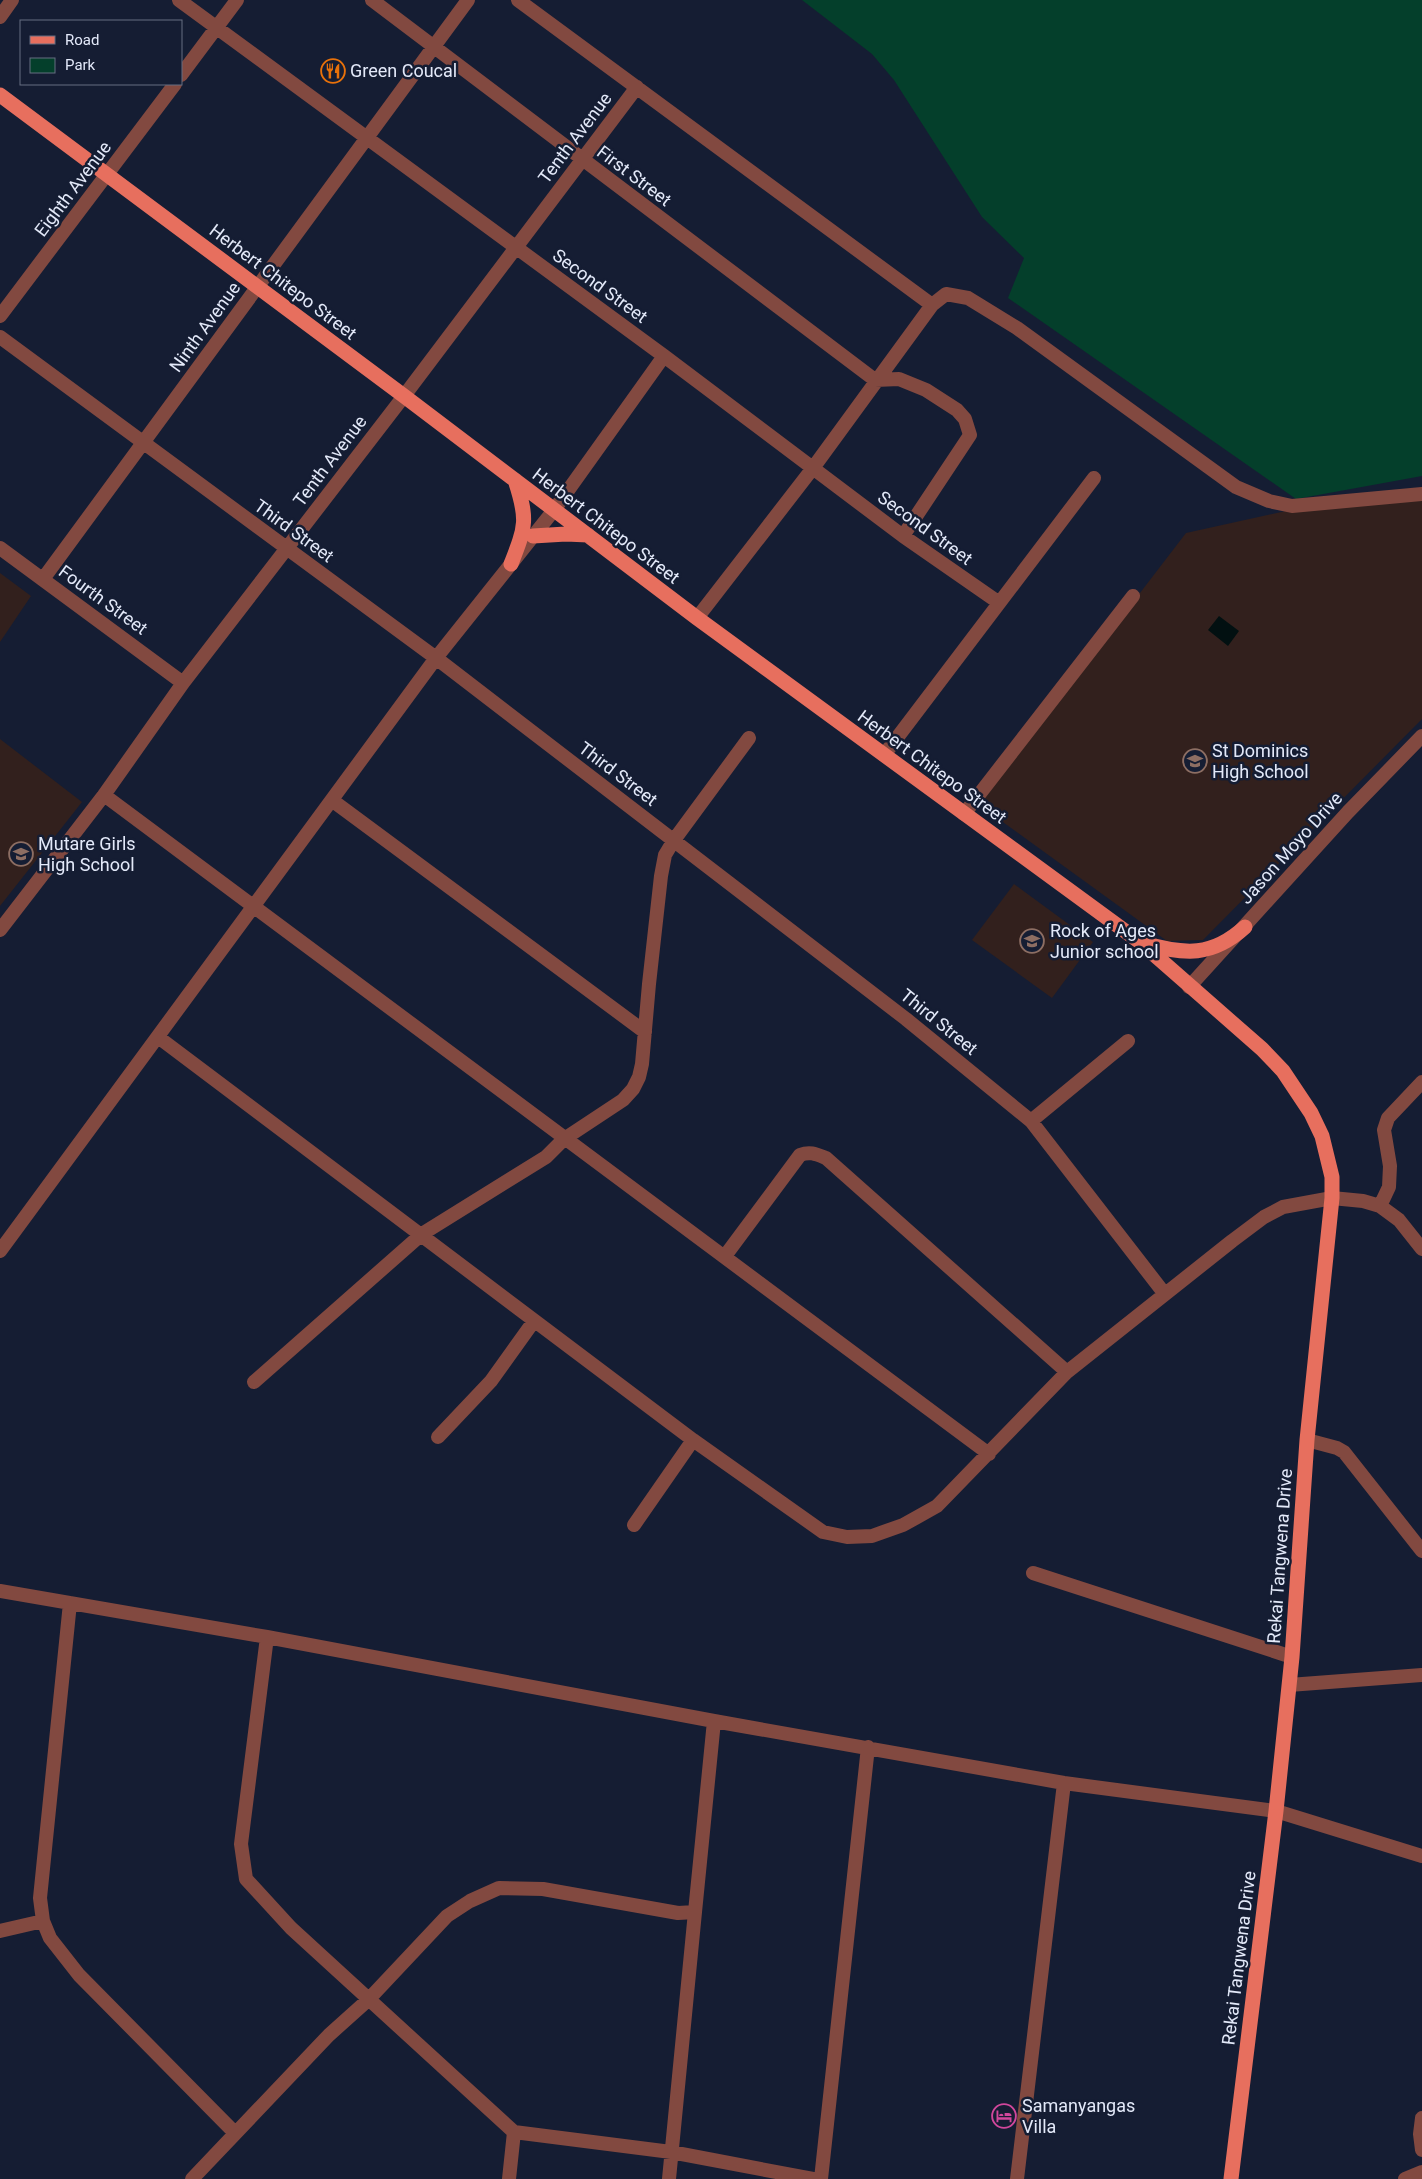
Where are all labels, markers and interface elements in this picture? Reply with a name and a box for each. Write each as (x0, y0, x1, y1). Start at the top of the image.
legend (20, 20, 182, 85)
text: Road (65, 31, 99, 49)
text: Park (65, 56, 96, 74)
restaurant icon: Green Coucal (320, 58, 346, 84)
place label: Green Coucal (350, 60, 457, 81)
street label: Tenth Avenue (534, 88, 616, 187)
street label: Eighth Avenue (30, 137, 115, 240)
street label: First Street (593, 141, 676, 210)
street label: Herbert Chitepo Street (206, 219, 361, 344)
street label: Second Street (549, 244, 652, 327)
street label: Ninth Avenue (165, 278, 244, 376)
street label: Tenth Avenue (289, 411, 371, 510)
street label: Herbert Chitepo Street (529, 463, 684, 588)
street label: Second Street (874, 486, 977, 569)
street label: Third Street (250, 495, 338, 567)
street label: Fourth Street (55, 560, 152, 639)
street label: Herbert Chitepo Street (854, 706, 1011, 828)
street label: Third Street (575, 737, 662, 810)
place label: St Dominics High School (1212, 740, 1309, 782)
school or university icon: St Dominics High School (1182, 748, 1208, 774)
street label: Jason Moyo Drive (1235, 787, 1346, 908)
place label: Mutare Girls High School (38, 833, 136, 875)
school or university icon: Mutare Girls High School (8, 841, 34, 867)
place label: Rock of Ages Junior school (1050, 920, 1159, 962)
school or university icon: Rock of Ages Junior school (1019, 928, 1045, 954)
street label: Third Street (897, 984, 982, 1059)
street label: Rekai Tangwena Drive (1263, 1468, 1296, 1644)
street label: Rekai Tangwena Drive (1217, 1870, 1260, 2046)
place label: Samanyangas Villa (1022, 2095, 1135, 2137)
hotel icon: Samanyangas Villa (991, 2103, 1017, 2129)

